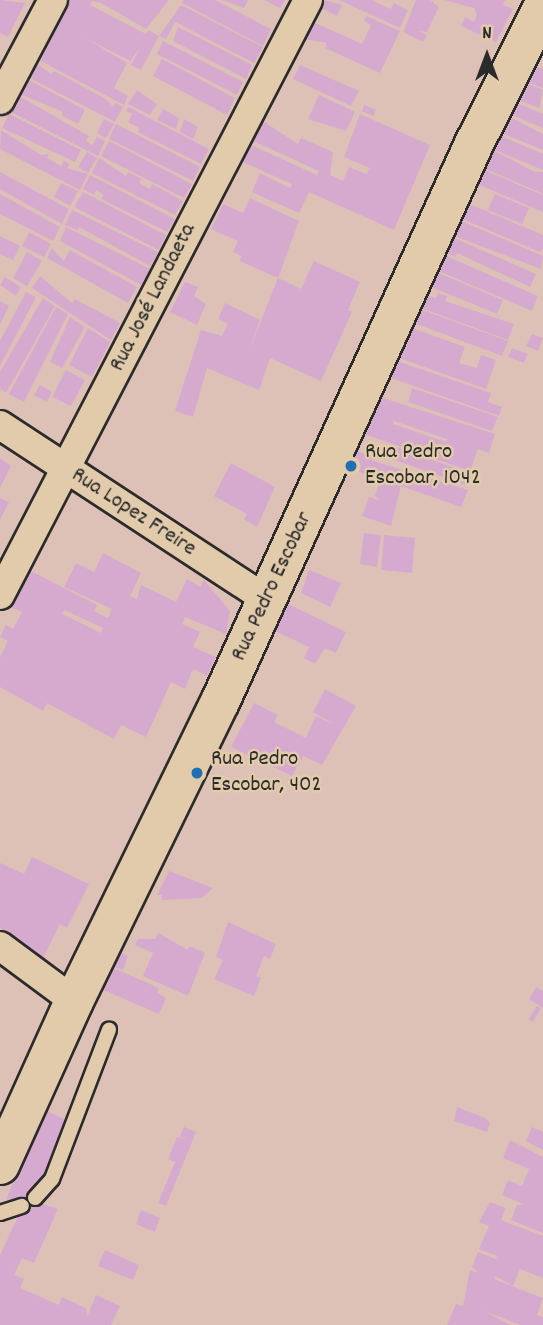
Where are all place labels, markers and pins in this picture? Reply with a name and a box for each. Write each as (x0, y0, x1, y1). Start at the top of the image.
place label: Rua Pedro Escobar, 1042 (365, 439, 481, 493)
marker: Rua Pedro Escobar, 1042 (343, 458, 359, 474)
place label: Rua Pedro Escobar, 402 (211, 746, 322, 800)
marker: Rua Pedro Escobar, 402 (189, 765, 205, 781)

